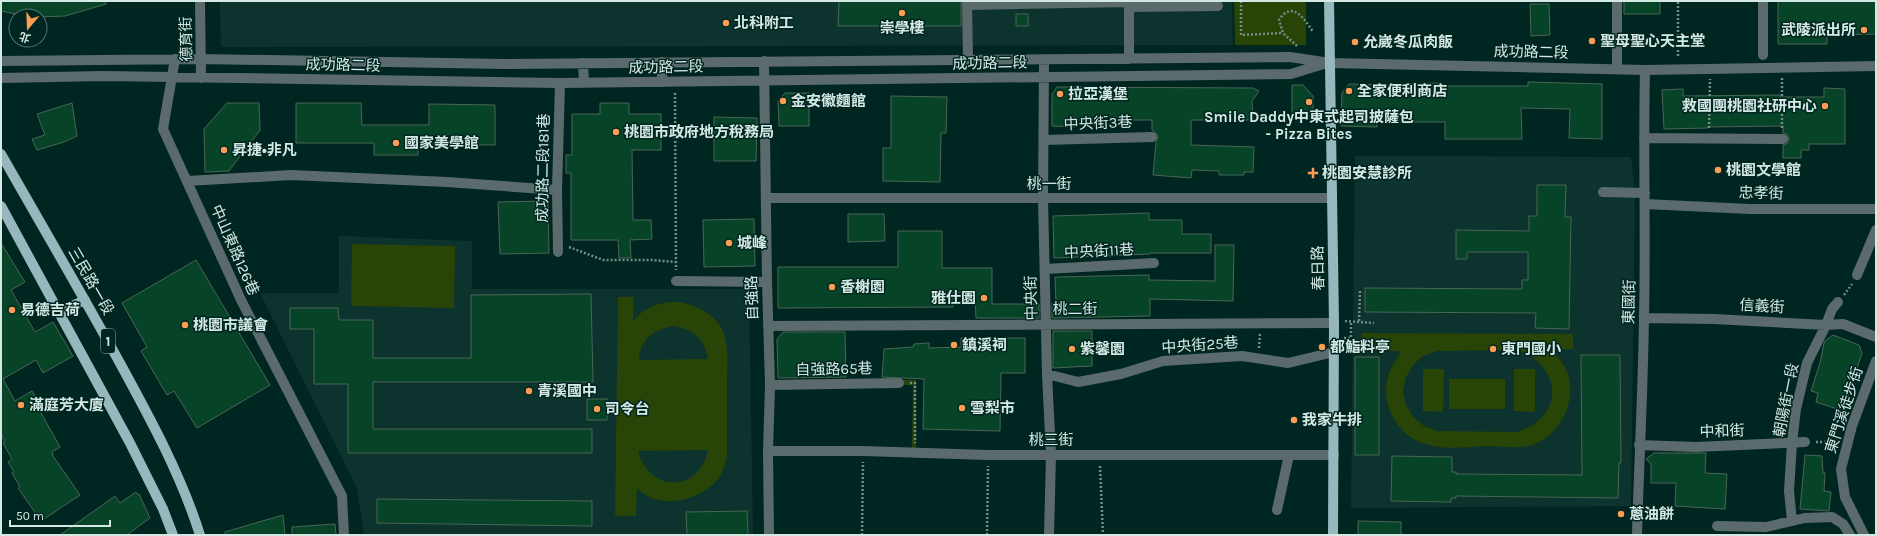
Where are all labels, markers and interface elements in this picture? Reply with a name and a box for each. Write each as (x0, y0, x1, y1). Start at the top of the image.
north arrow (8, 8, 48, 48)
marker: 崇學樓 (897, 8, 907, 18)
place label: 北科附工 (734, 14, 794, 32)
street label: 德育街 (177, 16, 195, 62)
marker: 北科附工 (721, 18, 731, 28)
place label: 崇學樓 (879, 19, 925, 37)
place label: 武陵派出所 (1781, 21, 1856, 39)
marker: 武陵派出所 (1859, 25, 1869, 35)
text: 北 (18, 29, 32, 45)
place label: 聖母聖心天主堂 (1600, 32, 1705, 50)
place label: 允崴冬瓜肉飯 (1363, 33, 1453, 51)
marker: 聖母聖心天主堂 (1587, 36, 1597, 46)
marker: 允崴冬瓜肉飯 (1350, 37, 1360, 47)
street label: 成功路二段 (1493, 42, 1569, 62)
street label: 成功路二段 (952, 53, 1028, 73)
street label: 成功路二段 (305, 55, 381, 75)
street label: 成功路二段 (628, 57, 704, 77)
place label: 全家便利商店 (1357, 82, 1447, 100)
place label: 拉亞漢堡 (1068, 85, 1128, 103)
marker: 全家便利商店 (1344, 86, 1354, 96)
marker: 拉亞漢堡 (1055, 89, 1065, 99)
place label: 金安徽麵館 (791, 92, 866, 110)
marker: 金安徽麵館 (778, 96, 788, 106)
marker: Smile Daddy中東式起司披薩包 - Pizza Bites (1304, 97, 1314, 107)
place label: 救國團桃園社研中心 (1682, 97, 1817, 115)
marker: 救國團桃園社研中心 (1820, 101, 1830, 111)
place label: Smile Daddy中東式起司披薩包 - Pizza Bites (1204, 108, 1414, 143)
street label: 成功路二段181巷 (533, 113, 553, 223)
street label: 中央街3巷 (1063, 113, 1133, 133)
place label: 桃園市政府地方稅務局 (624, 123, 774, 141)
marker: 桃園市政府地方稅務局 (611, 127, 621, 137)
place label: 國家美學館 (404, 134, 479, 152)
marker: 國家美學館 (391, 138, 401, 148)
place label: 昇捷•非凡 (232, 141, 297, 159)
marker: 昇捷•非凡 (219, 145, 229, 155)
place label: 桃園文學館 (1726, 161, 1801, 179)
place label: 桃園安慧診所 (1322, 164, 1412, 182)
marker: 桃園文學館 (1713, 165, 1723, 175)
marker: 桃園安慧診所 (1307, 167, 1319, 179)
street label: 桃一街 (1026, 175, 1072, 193)
street label: 忠孝街 (1738, 184, 1784, 202)
street label: 中山東路126巷 (207, 202, 263, 298)
place label: 城峰 (737, 234, 767, 252)
marker: 城峰 (724, 238, 734, 248)
street label: 中央街11巷 (1064, 240, 1134, 262)
street label: 三民路一段 (64, 244, 118, 318)
street label: 春日路 (1309, 245, 1327, 291)
street label: 自強路 (742, 275, 762, 321)
street label: 中央街 (1022, 275, 1040, 321)
place label: 香榭園 (840, 278, 885, 296)
street label: 東國街 (1620, 279, 1638, 325)
marker: 香榭園 (827, 282, 837, 292)
place label: 雅仕園 (931, 289, 976, 307)
marker: 雅仕園 (979, 293, 989, 303)
street label: 信義街 (1739, 296, 1785, 316)
street label: 桃二街 (1052, 300, 1098, 318)
place label: 易德吉荷 (20, 301, 80, 319)
marker: 易德吉荷 (7, 305, 17, 315)
place label: 桃園市議會 (193, 316, 268, 334)
marker: 桃園市議會 (180, 320, 190, 330)
road number: 1 (101, 329, 115, 353)
street label: 中央街25巷 (1161, 333, 1239, 357)
place label: 鎮溪祠 (962, 336, 1007, 354)
place label: 都鮨料亭 (1330, 338, 1390, 356)
marker: 鎮溪祠 (949, 340, 959, 350)
place label: 紫馨園 (1080, 340, 1125, 358)
place label: 東門國小 (1501, 340, 1562, 358)
marker: 都鮨料亭 (1317, 342, 1327, 352)
marker: 紫馨園 (1067, 344, 1077, 354)
marker: 東門國小 (1488, 344, 1498, 354)
street label: 自強路65巷 (795, 359, 873, 379)
street label: 朝陽街一段 (1770, 361, 1802, 439)
street label: 東門溪徒步街 (1822, 364, 1866, 456)
place label: 青溪國中 (537, 382, 597, 400)
marker: 青溪國中 (524, 386, 534, 396)
place label: 滿庭芳大廈 (29, 396, 104, 414)
place label: 雪梨市 (970, 399, 1015, 417)
marker: 滿庭芳大廈 (16, 400, 26, 410)
place label: 司令台 (605, 400, 650, 418)
marker: 雪梨市 (957, 403, 967, 413)
marker: 司令台 (592, 404, 602, 414)
place label: 我家牛排 (1302, 411, 1362, 429)
marker: 我家牛排 (1289, 415, 1299, 425)
street label: 中和街 (1699, 421, 1745, 441)
street label: 桃三街 (1028, 431, 1074, 449)
scale bar (10, 502, 110, 528)
place label: 蔥油餅 (1629, 505, 1674, 523)
text: 50 m (16, 509, 44, 523)
marker: 蔥油餅 (1616, 509, 1626, 519)

